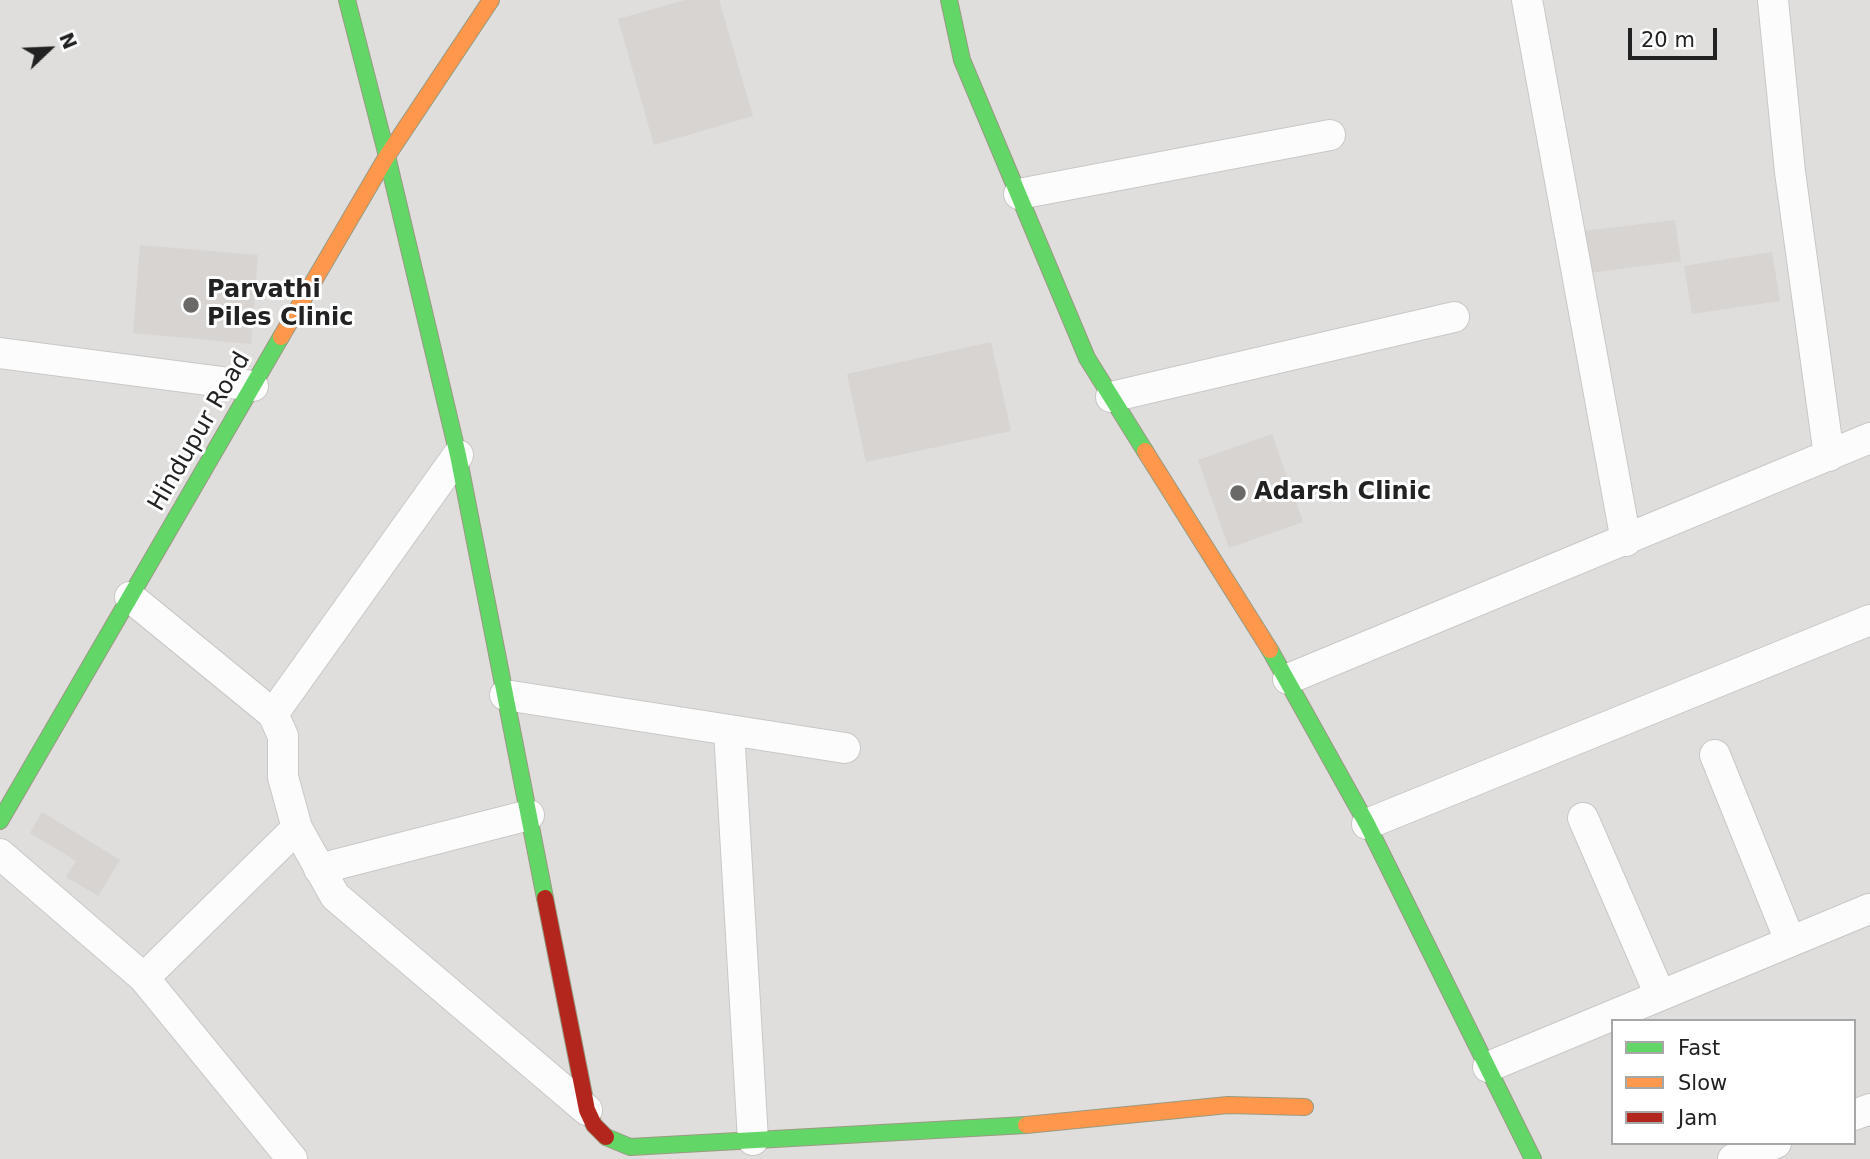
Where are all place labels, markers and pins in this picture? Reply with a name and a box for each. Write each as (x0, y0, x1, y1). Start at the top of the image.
place label: Parvathi Piles Clinic (207, 277, 354, 333)
marker: Parvathi Piles Clinic (181, 295, 201, 315)
place label: Adarsh Clinic (1254, 479, 1431, 507)
marker: Adarsh Clinic (1228, 483, 1248, 503)

